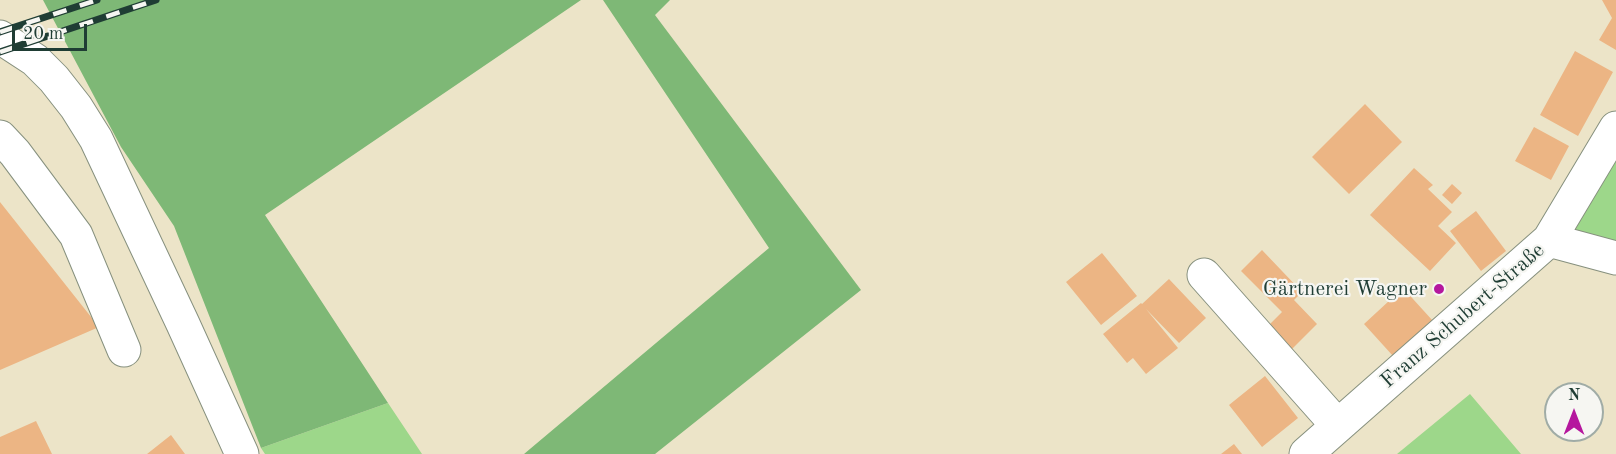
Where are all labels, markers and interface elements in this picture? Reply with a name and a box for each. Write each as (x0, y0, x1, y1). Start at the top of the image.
scale bar (15, 12, 90, 50)
text: 20 m (23, 25, 63, 43)
street label: Franz Schubert-Straße (1376, 238, 1550, 394)
place label: Gärtnerei Wagner (1263, 276, 1427, 302)
marker: Gärtnerei Wagner (1432, 282, 1446, 296)
north arrow (1544, 382, 1604, 442)
text: N (1568, 388, 1580, 404)

